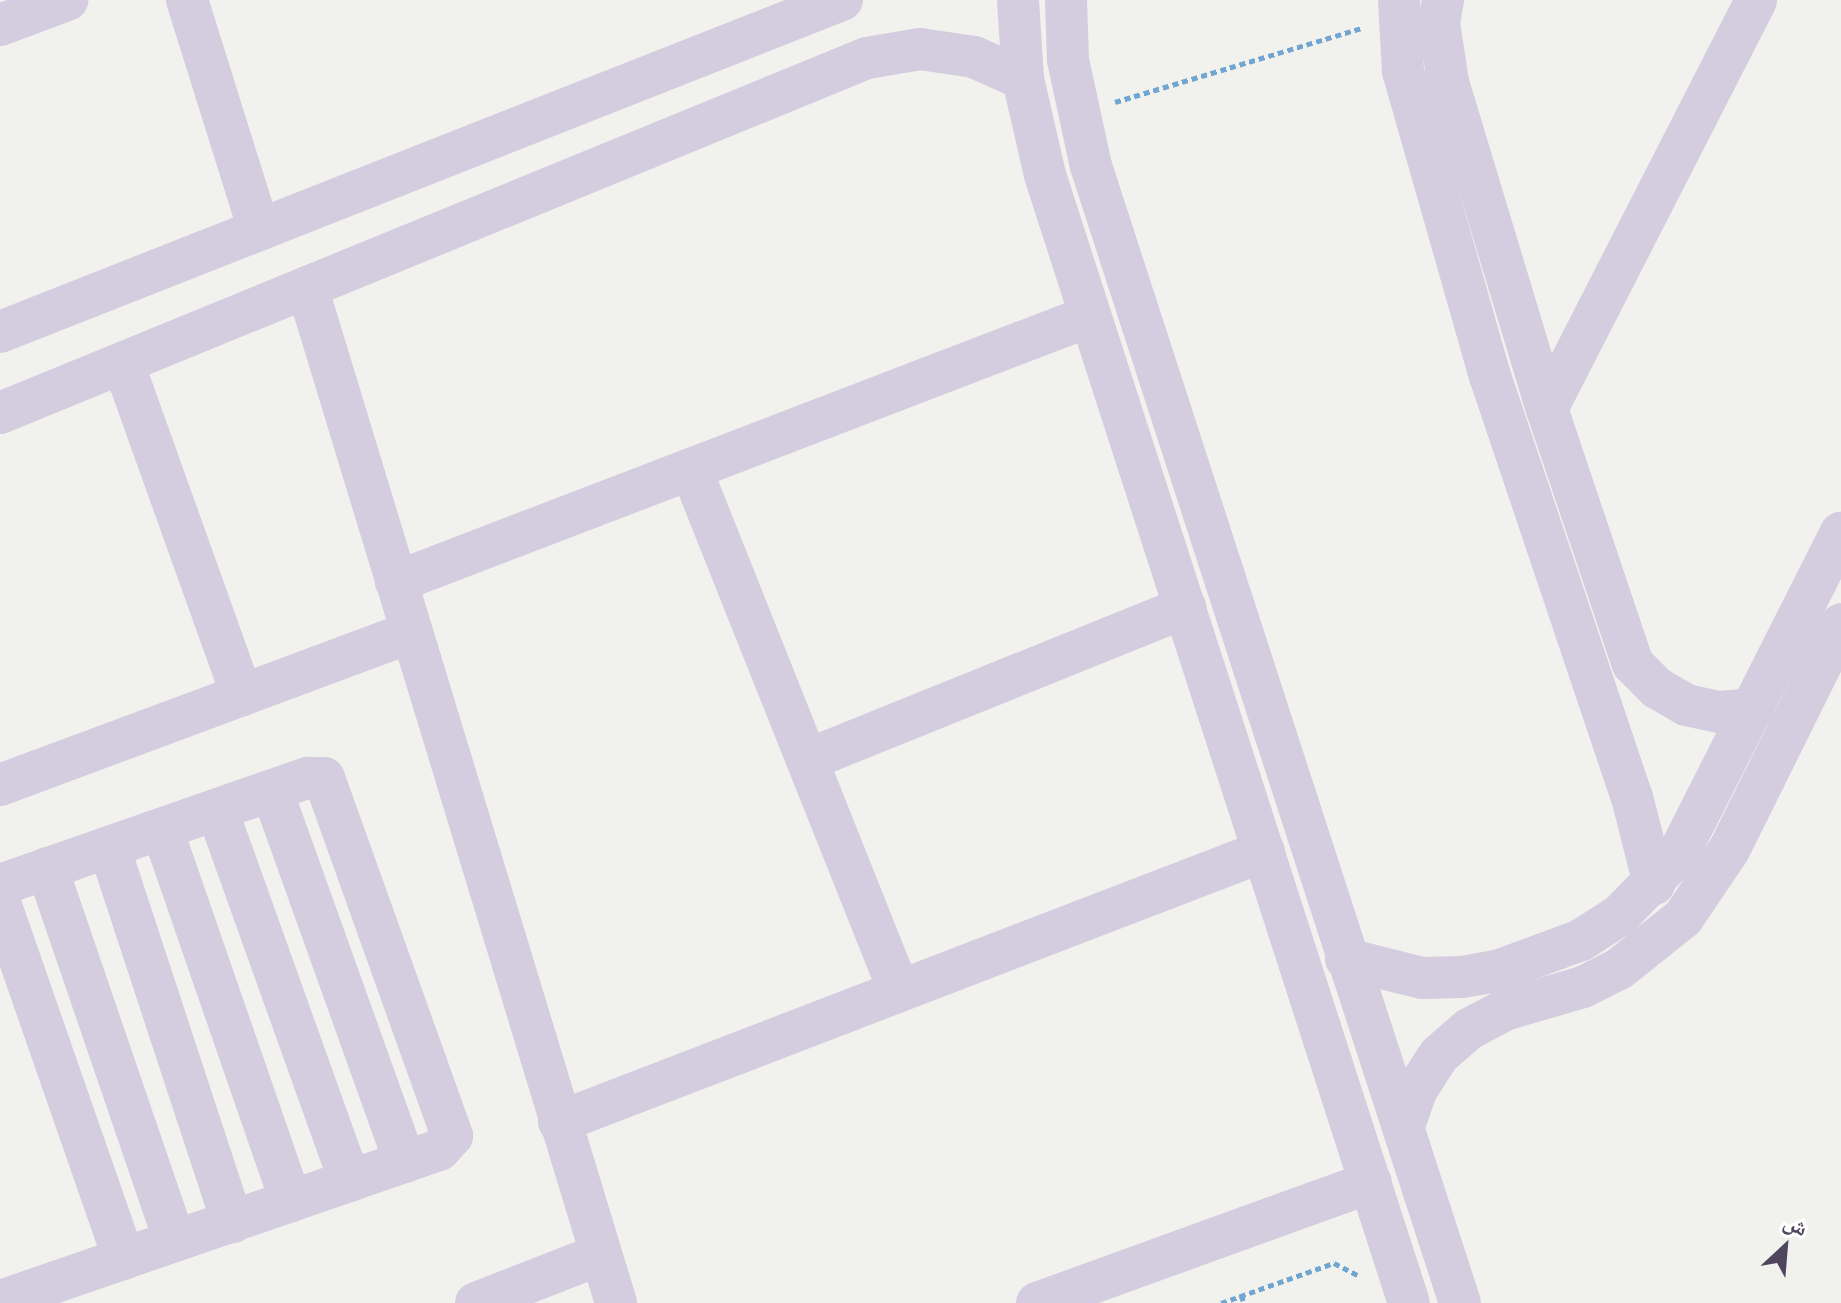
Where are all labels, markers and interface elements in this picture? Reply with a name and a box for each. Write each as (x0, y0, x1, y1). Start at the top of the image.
north arrow (1745, 1207, 1825, 1287)
text: ش (1778, 1207, 1813, 1244)

